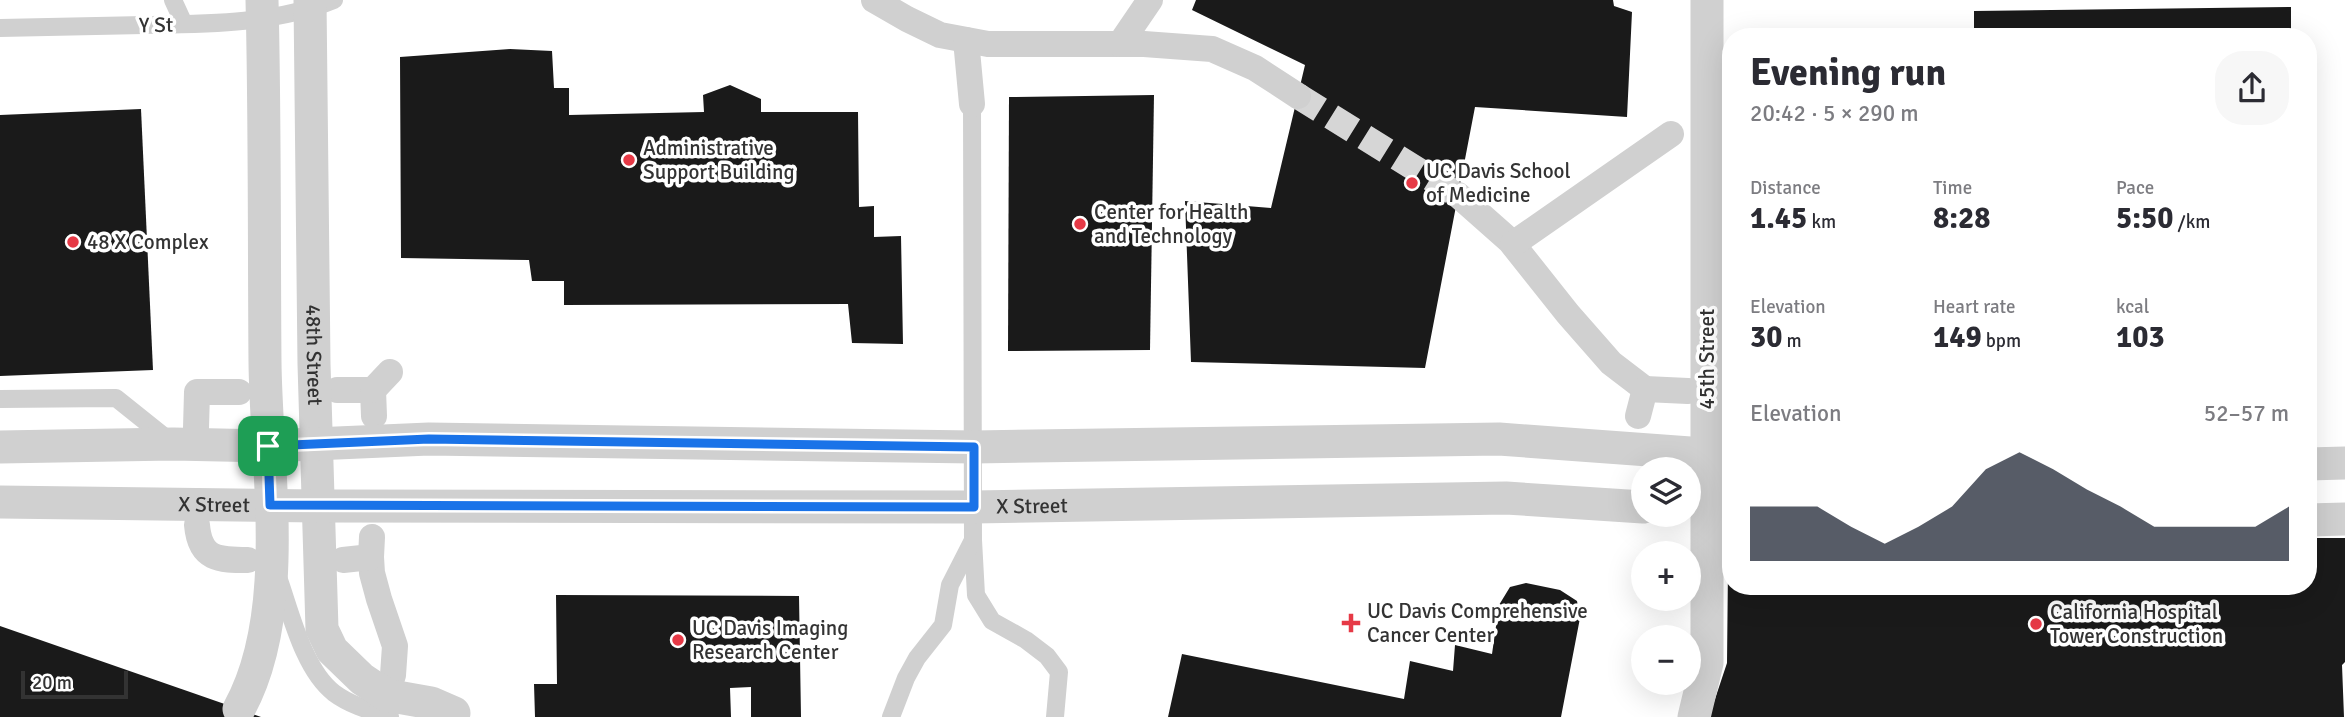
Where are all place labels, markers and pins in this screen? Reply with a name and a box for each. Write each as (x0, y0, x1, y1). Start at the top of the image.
place label: Administrative Support Building (643, 135, 795, 185)
marker: Administrative Support Building (621, 152, 637, 168)
place label: UC Davis School of Medicine (1426, 158, 1571, 208)
marker: UC Davis School of Medicine (1404, 175, 1420, 191)
place label: Center for Health and Technology (1094, 199, 1249, 249)
marker: Center for Health and Technology (1072, 216, 1088, 232)
place label: 48 X Complex (87, 229, 209, 255)
marker: 48 X Complex (65, 234, 81, 250)
pin (238, 416, 298, 476)
place label: UC Davis Comprehensive Cancer Center (1367, 598, 1588, 648)
place label: California Hospital Tower Construction (2050, 599, 2223, 649)
marker: UC Davis Comprehensive Cancer Center (1341, 613, 1361, 633)
place label: UC Davis Imaging Research Center (692, 615, 848, 665)
marker: California Hospital Tower Construction (2028, 616, 2044, 632)
marker: UC Davis Imaging Research Center (670, 632, 686, 648)

